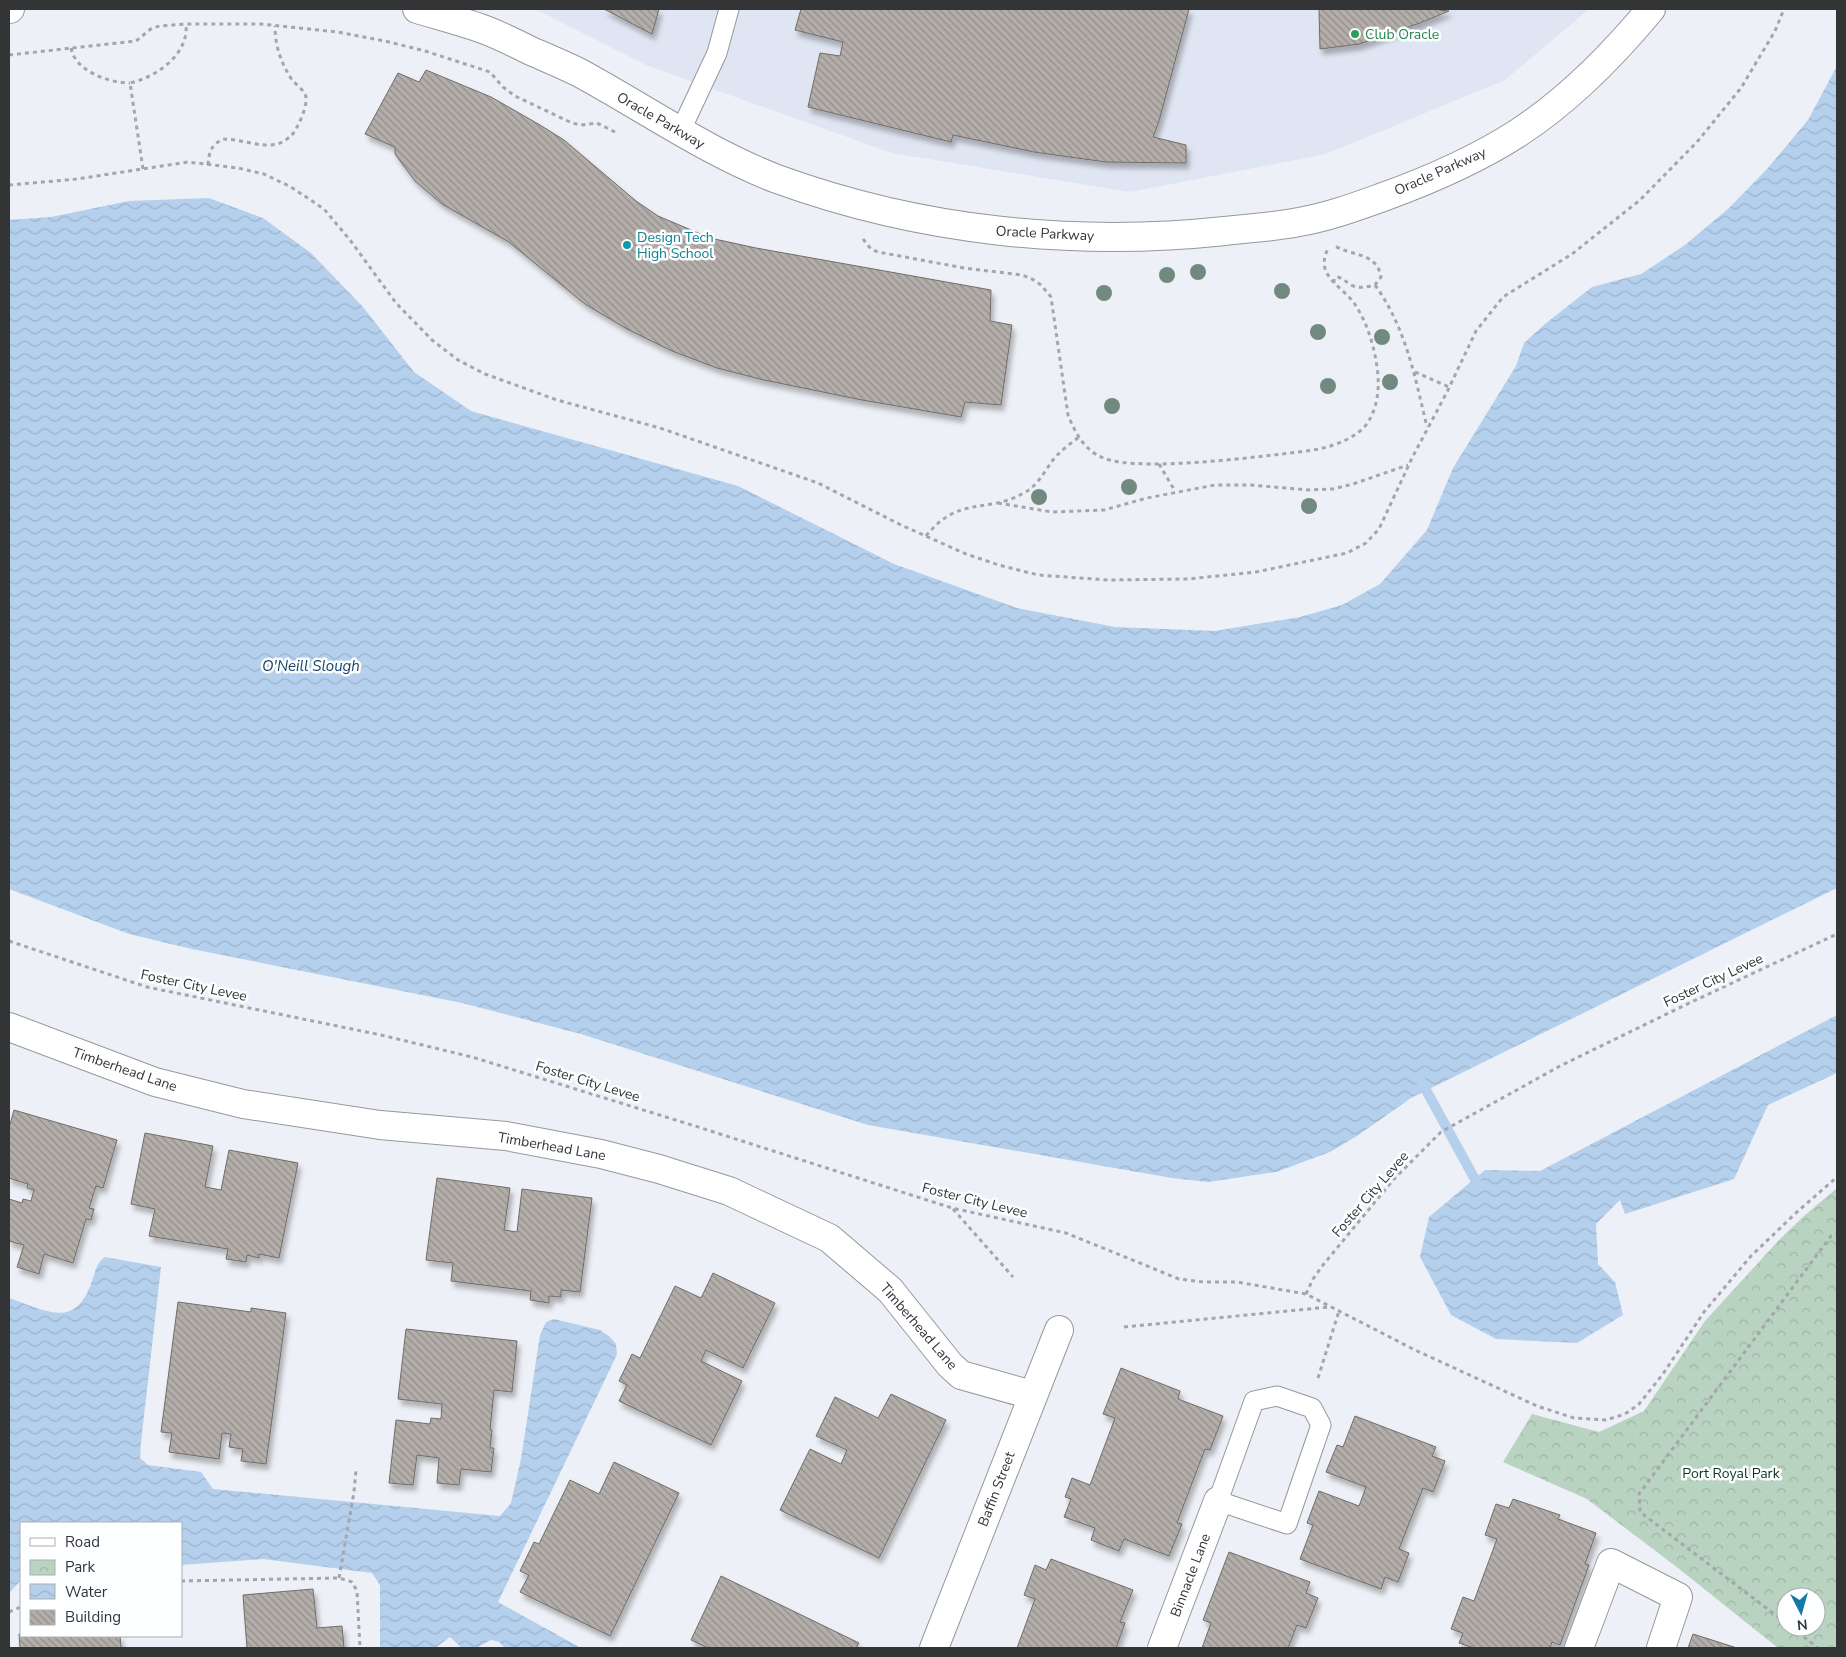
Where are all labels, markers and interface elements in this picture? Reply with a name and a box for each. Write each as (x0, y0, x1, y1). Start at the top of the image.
place label: Club Oracle (1365, 25, 1439, 44)
marker: Club Oracle (1349, 28, 1361, 40)
street label: Oracle Parkway (613, 88, 709, 154)
street label: Oracle Parkway (1391, 142, 1490, 200)
street label: Oracle Parkway (995, 221, 1096, 246)
place label: Design Tech High School (637, 228, 714, 263)
marker: Design Tech High School (621, 239, 633, 251)
water label: O'Neill Slough (262, 656, 360, 676)
street label: Foster City Levee (1660, 949, 1766, 1012)
street label: Foster City Levee (139, 965, 249, 1006)
street label: Timberhead Lane (70, 1043, 180, 1096)
street label: Foster City Levee (533, 1057, 642, 1106)
street label: Timberhead Lane (496, 1128, 607, 1165)
street label: Foster City Levee (1328, 1147, 1413, 1241)
street label: Foster City Levee (920, 1178, 1030, 1223)
street label: Timberhead Lane (876, 1279, 962, 1374)
street label: Baffin Street (973, 1449, 1020, 1529)
park label: Port Royal Park (1682, 1464, 1781, 1483)
legend (20, 1522, 182, 1637)
street label: Binnacle Lane (1166, 1531, 1215, 1620)
text: Road (65, 1532, 100, 1552)
text: Park (65, 1557, 95, 1577)
text: Water (65, 1582, 108, 1602)
north arrow (1776, 1587, 1826, 1637)
text: Building (65, 1607, 121, 1627)
text: N (1796, 1614, 1809, 1634)

